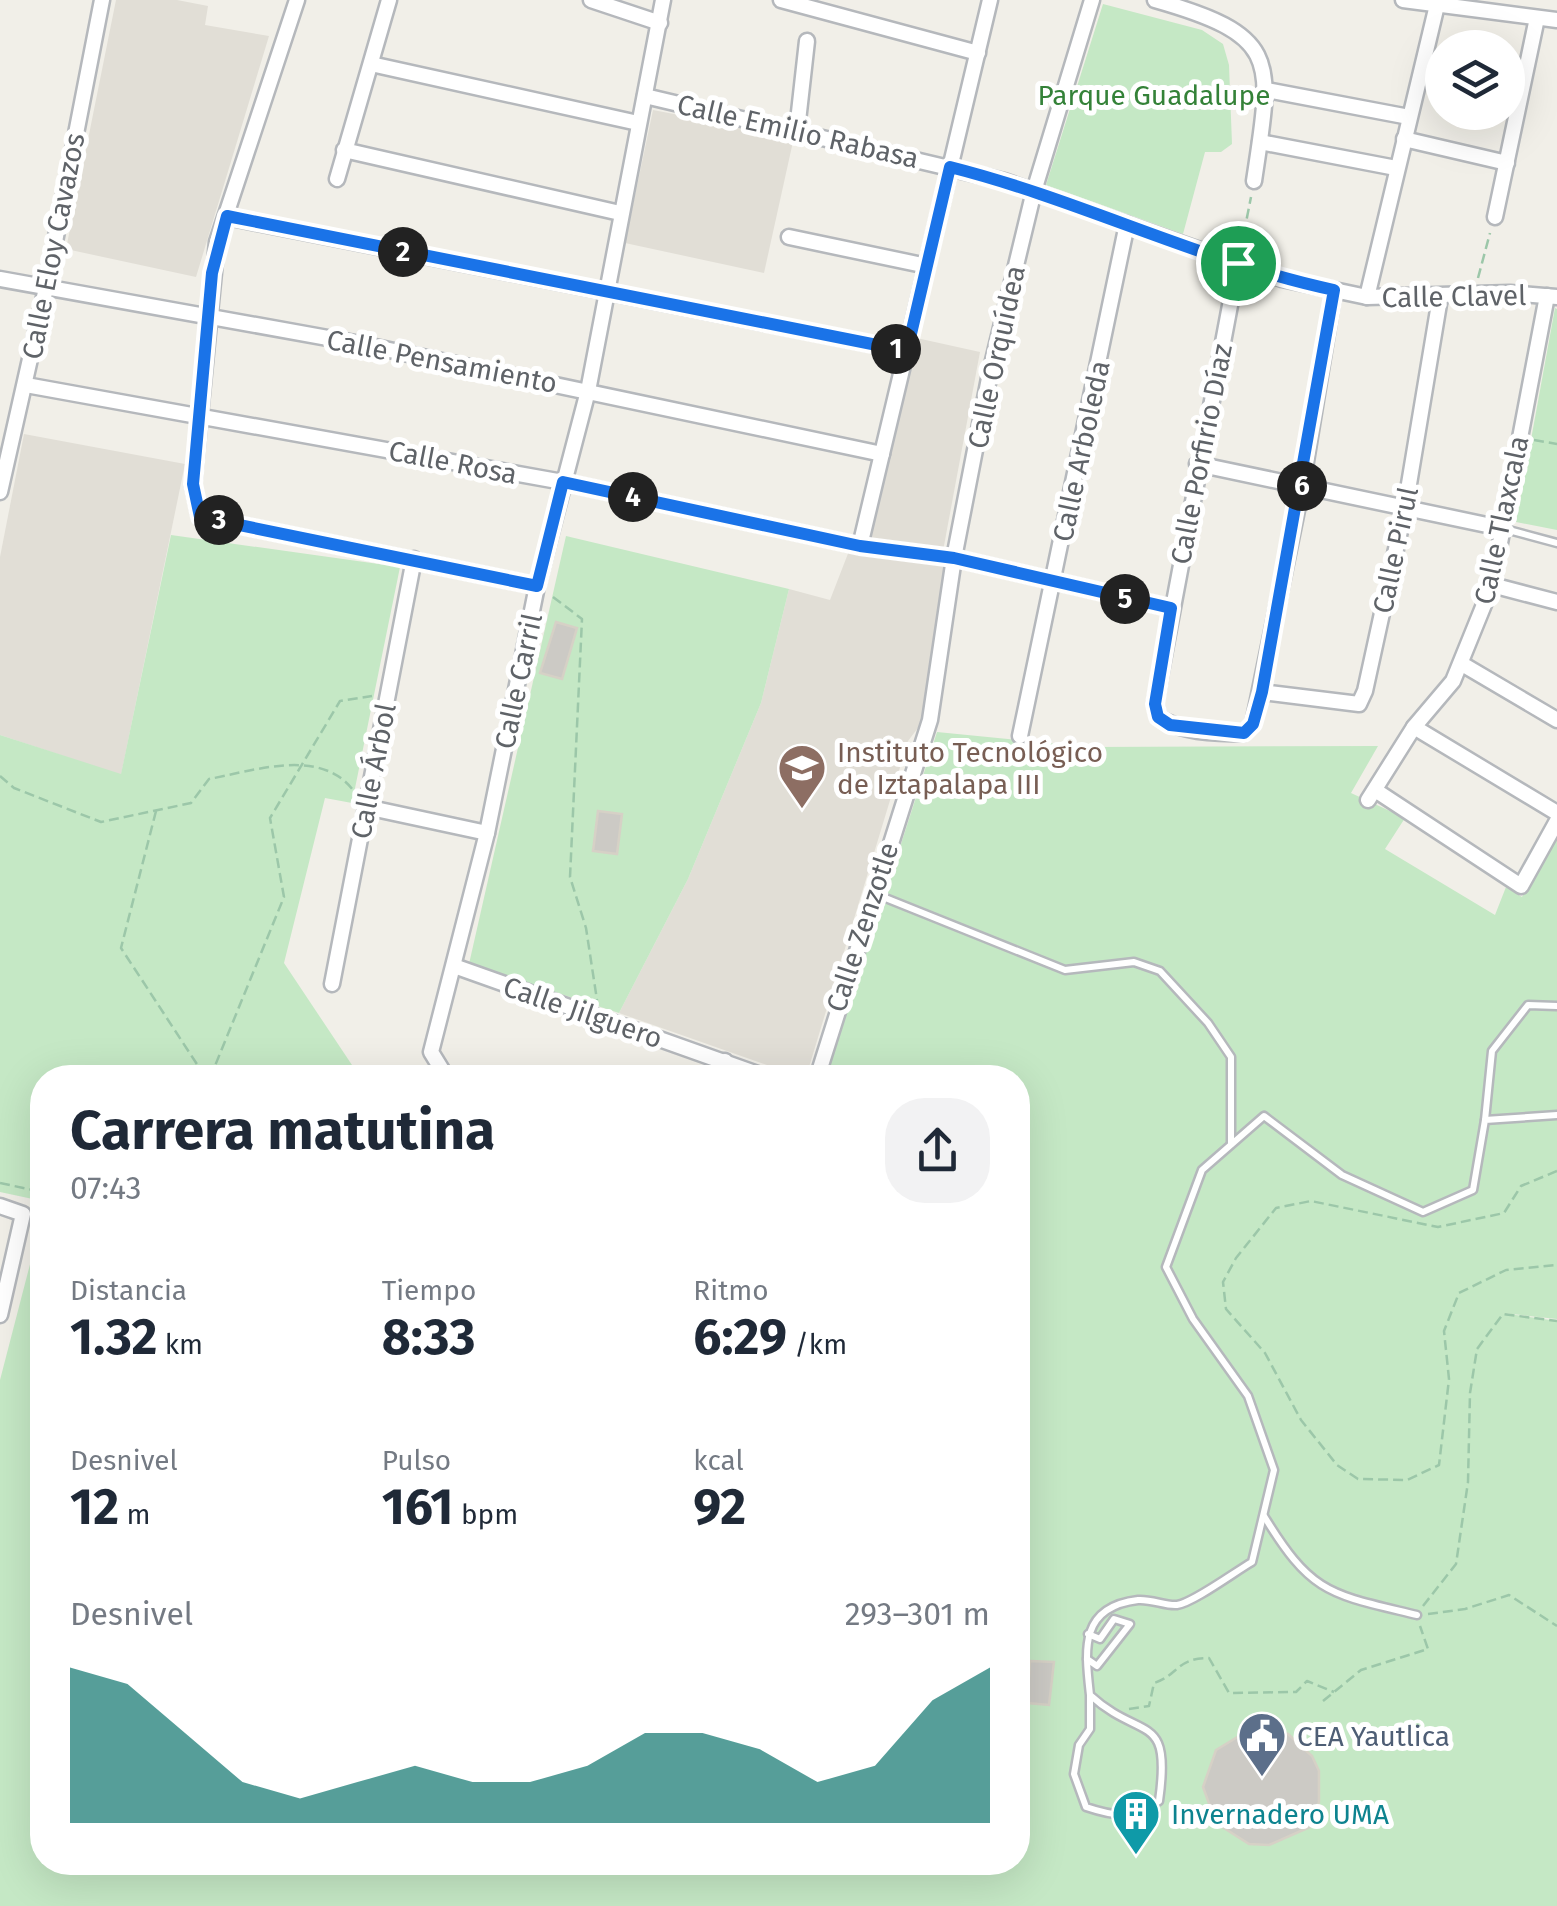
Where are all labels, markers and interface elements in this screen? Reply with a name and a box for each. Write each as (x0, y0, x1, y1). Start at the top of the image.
map controls (1425, 30, 1525, 130)
button: layers (1425, 30, 1525, 130)
park label: Parque Guadalupe (1038, 79, 1270, 112)
street label: Calle Emilio Rabasa (674, 88, 922, 175)
street label: Calle Eloy Cavazos (15, 130, 92, 362)
pin (1196, 221, 1281, 306)
pin: 2 (378, 227, 428, 277)
text: 2 (396, 235, 410, 268)
icon: arrive (1211, 236, 1266, 291)
street label: Calle Orquídea (961, 262, 1032, 452)
street label: Calle Clavel (1381, 279, 1527, 314)
street label: Calle Pensamiento (324, 323, 560, 400)
pin: 1 (871, 324, 921, 374)
text: 1 (890, 332, 903, 365)
street label: Calle Porfirio Díaz (1164, 341, 1239, 567)
street label: Calle Arboleda (1046, 357, 1117, 545)
street label: Calle Tlaxcala (1468, 433, 1535, 607)
street label: Calle Rosa (386, 434, 520, 491)
pin: 6 (1277, 461, 1327, 511)
text: 6 (1294, 469, 1310, 502)
pin: 4 (608, 472, 658, 522)
text: 4 (625, 480, 641, 513)
street label: Calle Pirul (1366, 484, 1425, 617)
pin: 3 (194, 495, 244, 545)
text: 3 (212, 503, 226, 536)
pin: 5 (1100, 574, 1150, 624)
text: 5 (1117, 582, 1133, 615)
street label: Calle Carril (488, 610, 549, 752)
street label: Calle Árbol (344, 701, 403, 842)
place label: Instituto Tecnológico de Iztapalapa III (837, 736, 1103, 801)
school or university icon: Instituto Tecnológico de Iztapalapa III (776, 742, 828, 810)
street label: Calle Zenzotle (820, 838, 905, 1016)
street label: Calle Jilguero (499, 970, 667, 1055)
text: Carrera matutina (70, 1098, 495, 1164)
button: share (885, 1098, 990, 1203)
text: 07:43 (70, 1169, 141, 1207)
text: Distancia (70, 1274, 187, 1307)
text: Tiempo (382, 1274, 476, 1307)
text: Ritmo (693, 1274, 769, 1307)
text: 1.32 (70, 1307, 157, 1367)
text: 8:33 (382, 1307, 476, 1367)
text: 6:29 (693, 1307, 787, 1367)
text: km (157, 1328, 203, 1361)
text: /km (787, 1328, 847, 1361)
text: Desnivel (70, 1444, 178, 1477)
text: Pulso (382, 1444, 451, 1477)
text: kcal (693, 1444, 744, 1477)
text: 12 (70, 1477, 119, 1537)
text: 161 (382, 1477, 453, 1537)
text: 92 (693, 1477, 746, 1537)
text: m (119, 1498, 150, 1531)
text: bpm (453, 1498, 518, 1531)
text: Desnivel (70, 1595, 193, 1633)
text: 293–301 m (845, 1595, 990, 1633)
public building icon: CEA Yautlica (1236, 1710, 1288, 1778)
place label: CEA Yautlica (1297, 1720, 1450, 1753)
building icon: Invernadero UMA (1110, 1788, 1162, 1856)
place label: Invernadero UMA (1171, 1798, 1389, 1831)

